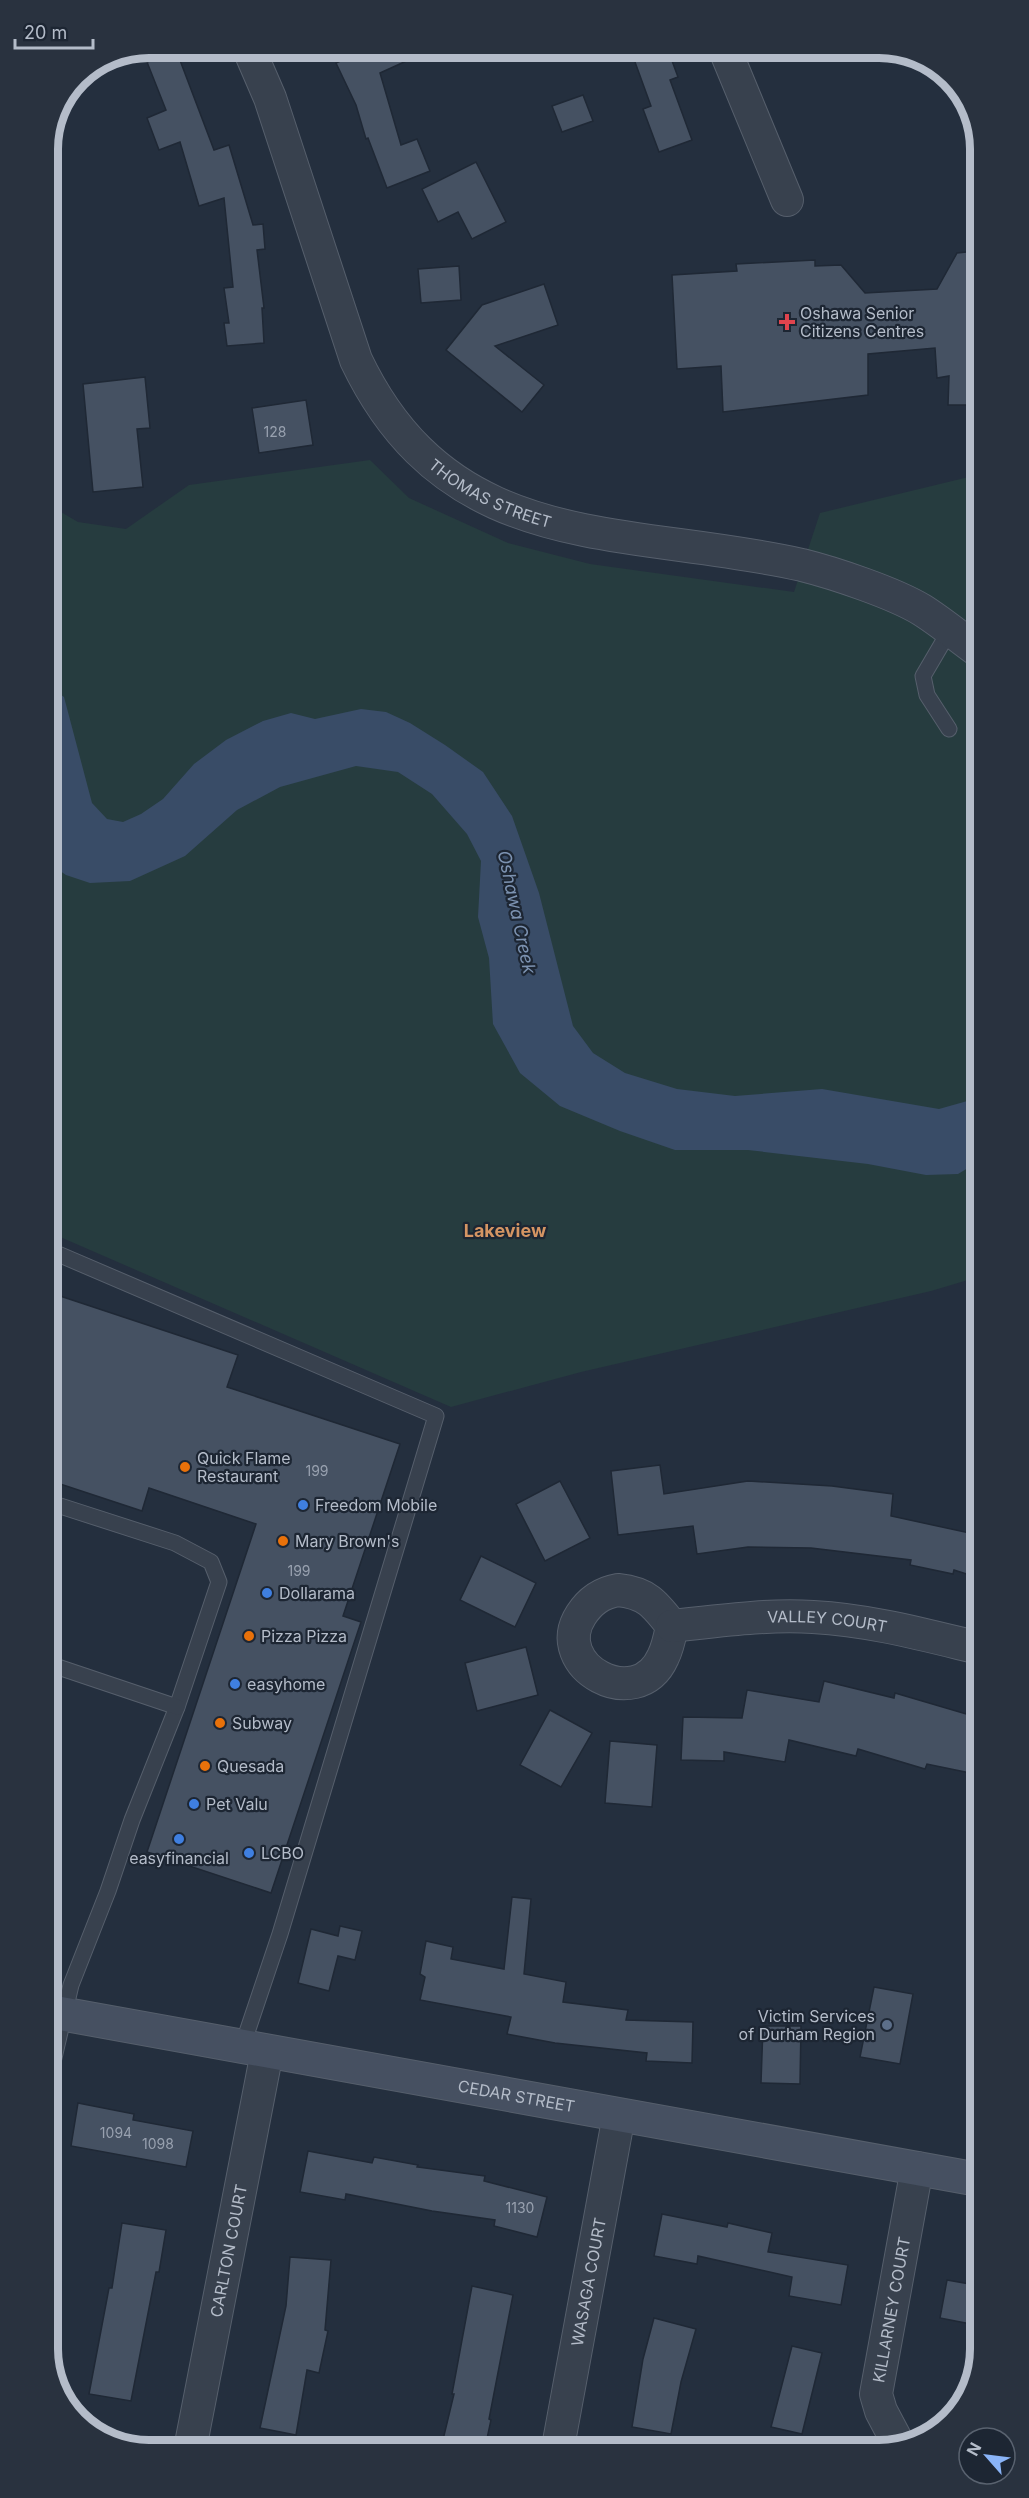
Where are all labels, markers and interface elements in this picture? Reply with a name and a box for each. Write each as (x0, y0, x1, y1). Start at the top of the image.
scale bar (15, 12, 93, 50)
text: 20 m (24, 22, 67, 43)
place label: Oshawa Senior Citizens Centres (800, 303, 924, 341)
marker: Oshawa Senior Citizens Centres (778, 313, 796, 331)
house number: 128 (264, 423, 286, 440)
street label: THOMAS STREET (425, 454, 554, 532)
water label: Oshawa Creek (494, 848, 541, 977)
district label: Lakeview (464, 1220, 547, 1241)
place label: Quick Flame Restaurant (197, 1448, 291, 1486)
marker: Quick Flame Restaurant (178, 1460, 192, 1474)
house number: 199 (305, 1462, 329, 1479)
place label: Freedom Mobile (315, 1495, 437, 1515)
marker: Freedom Mobile (296, 1498, 310, 1512)
place label: Mary Brown's (295, 1531, 400, 1551)
marker: Mary Brown's (276, 1534, 290, 1548)
house number: 199 (287, 1562, 311, 1579)
place label: Dollarama (279, 1583, 355, 1603)
marker: Dollarama (260, 1586, 274, 1600)
street label: VALLEY COURT (767, 1606, 889, 1637)
place label: Pizza Pizza (261, 1626, 347, 1646)
marker: Pizza Pizza (242, 1629, 256, 1643)
place label: easyhome (247, 1674, 325, 1694)
marker: easyhome (228, 1677, 242, 1691)
place label: Subway (232, 1713, 292, 1733)
marker: Subway (213, 1716, 227, 1730)
place label: Quesada (217, 1756, 284, 1776)
marker: Quesada (198, 1759, 212, 1773)
place label: Pet Valu (206, 1794, 268, 1814)
marker: Pet Valu (187, 1797, 201, 1811)
marker: easyfinancial (172, 1832, 186, 1846)
place label: LCBO (261, 1843, 304, 1863)
marker: LCBO (242, 1846, 256, 1860)
place label: easyfinancial (129, 1848, 229, 1868)
place label: Victim Services of Durham Region (739, 2006, 875, 2044)
marker: Victim Services of Durham Region (880, 2018, 894, 2032)
street label: CEDAR STREET (456, 2076, 577, 2116)
house number: 1094 (100, 2124, 132, 2141)
house number: 1098 (142, 2135, 174, 2152)
street label: CARLTON COURT (206, 2182, 251, 2319)
house number: 1130 (506, 2199, 534, 2216)
street label: WASAGA COURT (567, 2216, 610, 2348)
street label: KILLARNEY COURT (868, 2235, 914, 2384)
north arrow (957, 2426, 1017, 2486)
text: N (962, 2439, 985, 2459)

